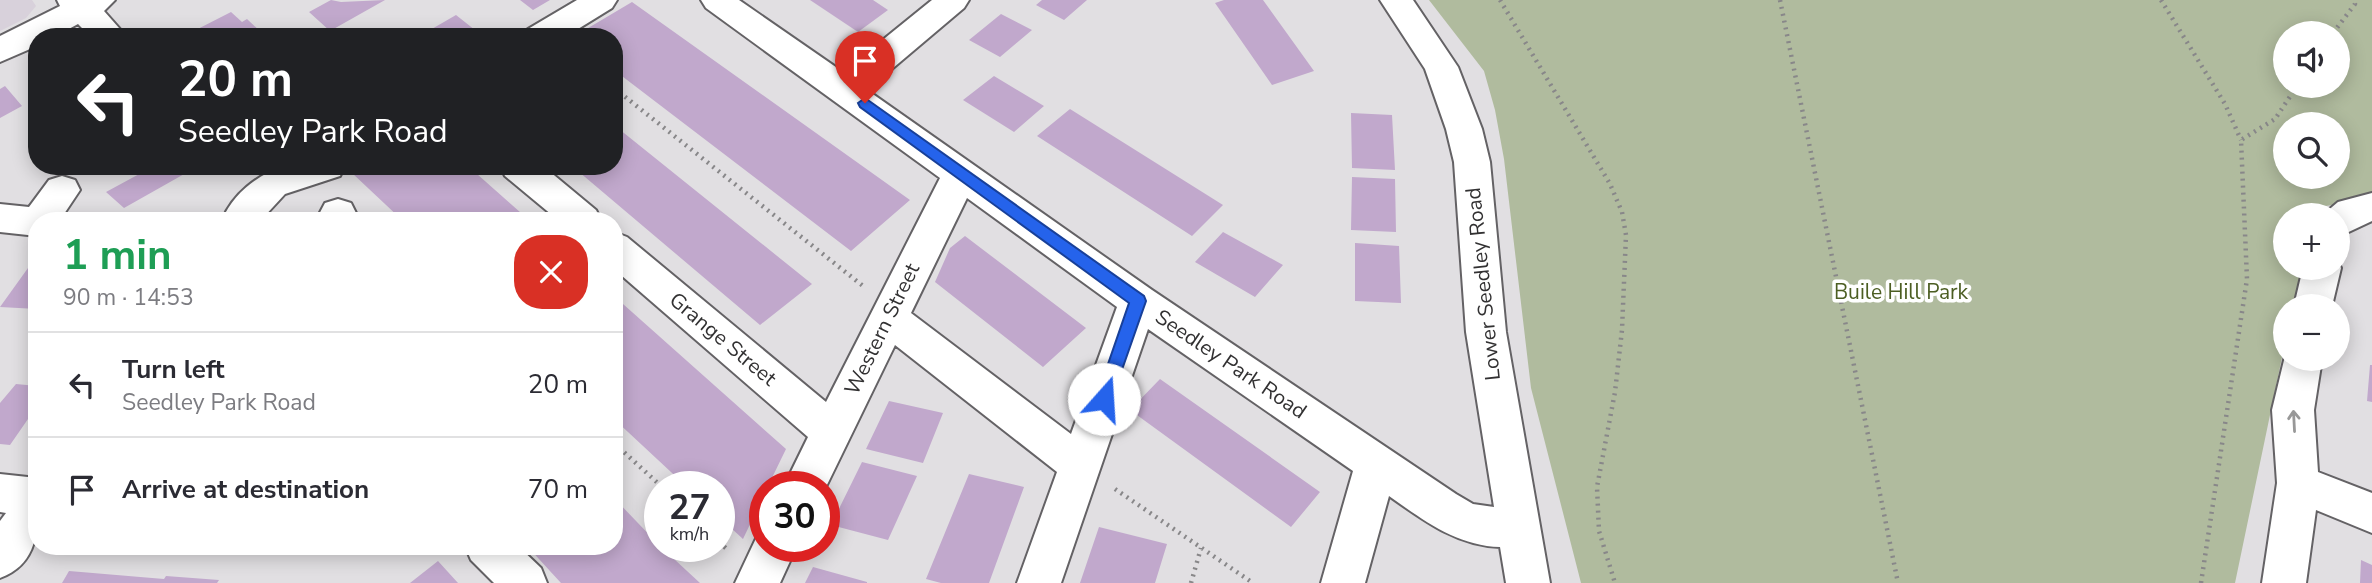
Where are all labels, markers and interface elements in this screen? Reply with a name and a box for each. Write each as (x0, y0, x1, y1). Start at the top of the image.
map controls (2273, 21, 2350, 371)
button: sound (2273, 21, 2350, 98)
pin (835, 31, 895, 103)
icon: arrive (846, 42, 884, 80)
text: 20 m (178, 46, 293, 113)
icon: left (63, 56, 154, 147)
text: Seedley Park Road (178, 110, 448, 153)
button: search (2273, 112, 2350, 189)
street label: Lower Seedley Road (1459, 186, 1507, 382)
button: + (2273, 203, 2350, 280)
text: 1 min (63, 227, 172, 284)
button: close (514, 235, 588, 309)
street label: Western Street (838, 258, 926, 400)
park label: Buile Hill Park (1834, 278, 1969, 306)
text: 90 m · 14:53 (63, 282, 194, 313)
street label: Grange Street (663, 286, 783, 393)
button: − (2273, 294, 2350, 371)
street label: Seedley Park Road (1150, 303, 1312, 425)
text: Turn left (122, 352, 225, 387)
position arrow (1067, 362, 1141, 436)
icon: left (63, 366, 101, 404)
text: 20 m (528, 367, 588, 402)
text: Seedley Park Road (122, 387, 316, 418)
one-way arrow (2287, 410, 2300, 433)
icon: arrive (63, 471, 101, 509)
speed limit sign: 30 (749, 471, 840, 562)
text: Arrive at destination (122, 472, 369, 507)
text: 70 m (528, 472, 588, 507)
text: 27 (668, 484, 711, 531)
text: km/h (670, 522, 709, 546)

